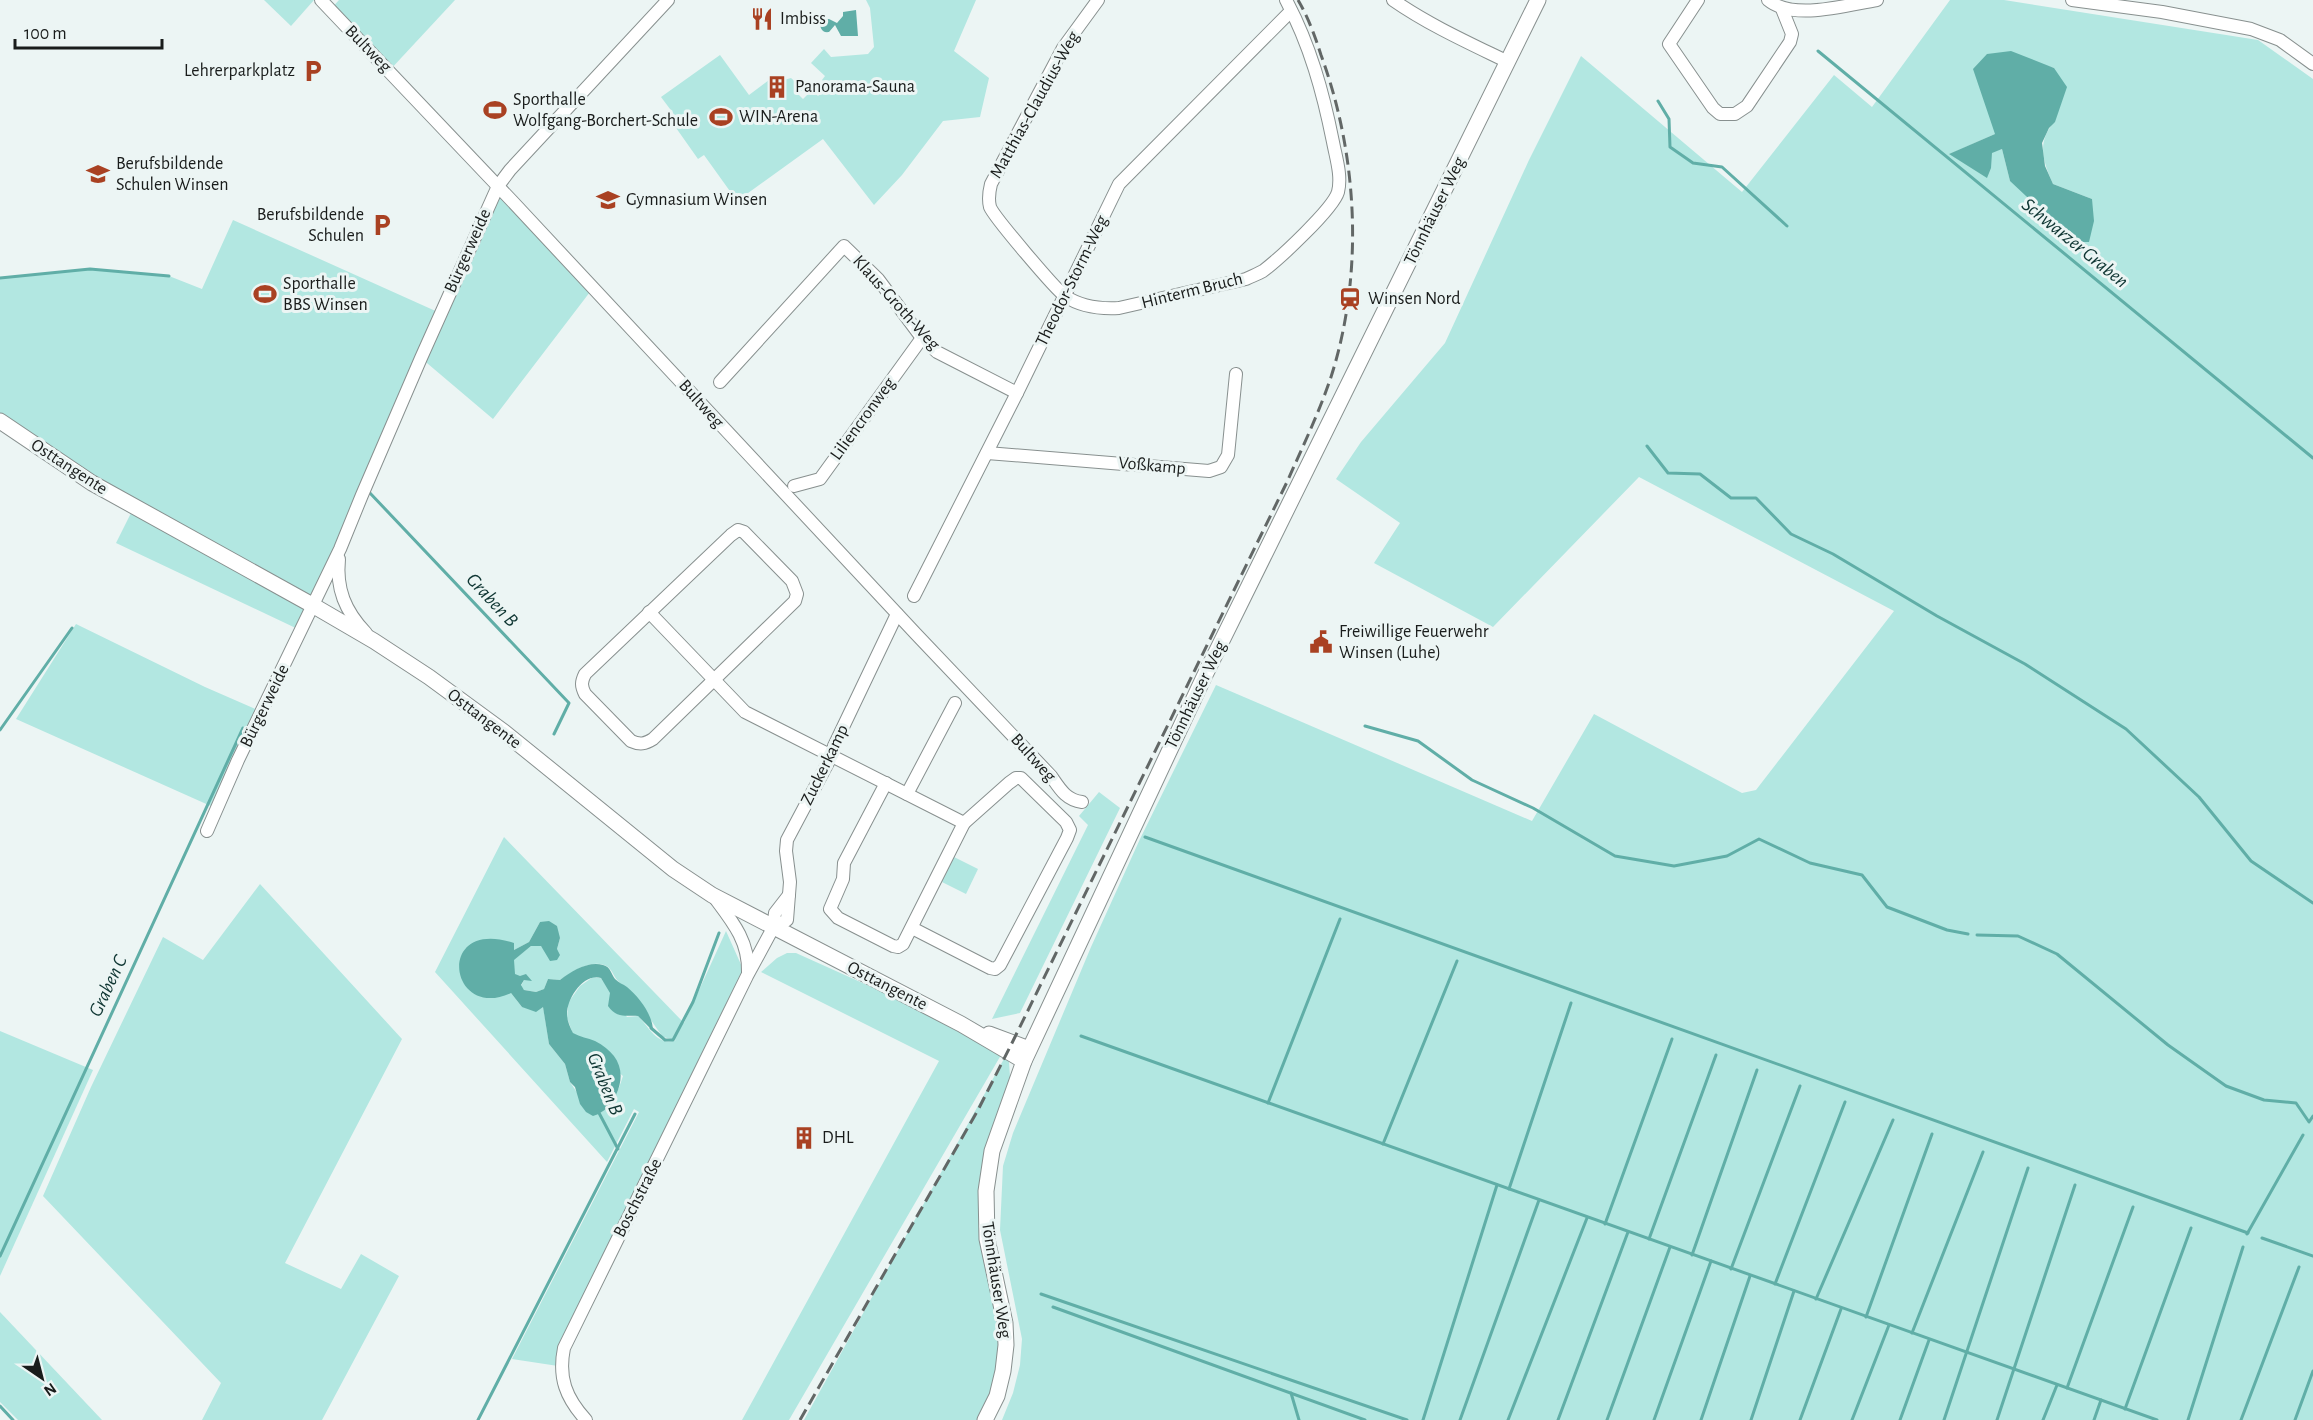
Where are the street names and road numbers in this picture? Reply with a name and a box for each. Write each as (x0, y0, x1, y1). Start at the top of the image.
street label: Bultweg (341, 22, 395, 76)
street label: Matthias-Claudius-Weg (987, 28, 1083, 182)
street label: Tönnhäuser Weg (1401, 154, 1469, 268)
street label: Bürgerweide (442, 206, 494, 296)
street label: Theodor-Storm-Weg (1033, 213, 1112, 349)
street label: Klaus-Groth-Weg (849, 252, 943, 354)
street label: Hinterm Bruch (1140, 270, 1244, 312)
street label: Liliencronweg (827, 374, 899, 464)
street label: Bultweg (675, 376, 727, 432)
street label: Osttangente (28, 436, 110, 498)
street label: Voßkamp (1118, 454, 1186, 478)
street label: Tönnhäuser Weg (1162, 638, 1230, 752)
street label: Bürgerweide (237, 662, 293, 750)
street label: Osttangente (444, 686, 524, 752)
street label: Zuckerkamp (798, 722, 852, 808)
street label: Bultweg (1007, 730, 1059, 786)
street label: Osttangente (844, 958, 930, 1014)
street label: Boschstraße (610, 1156, 666, 1240)
street label: Tönnhäuser Weg (978, 1221, 1014, 1340)

